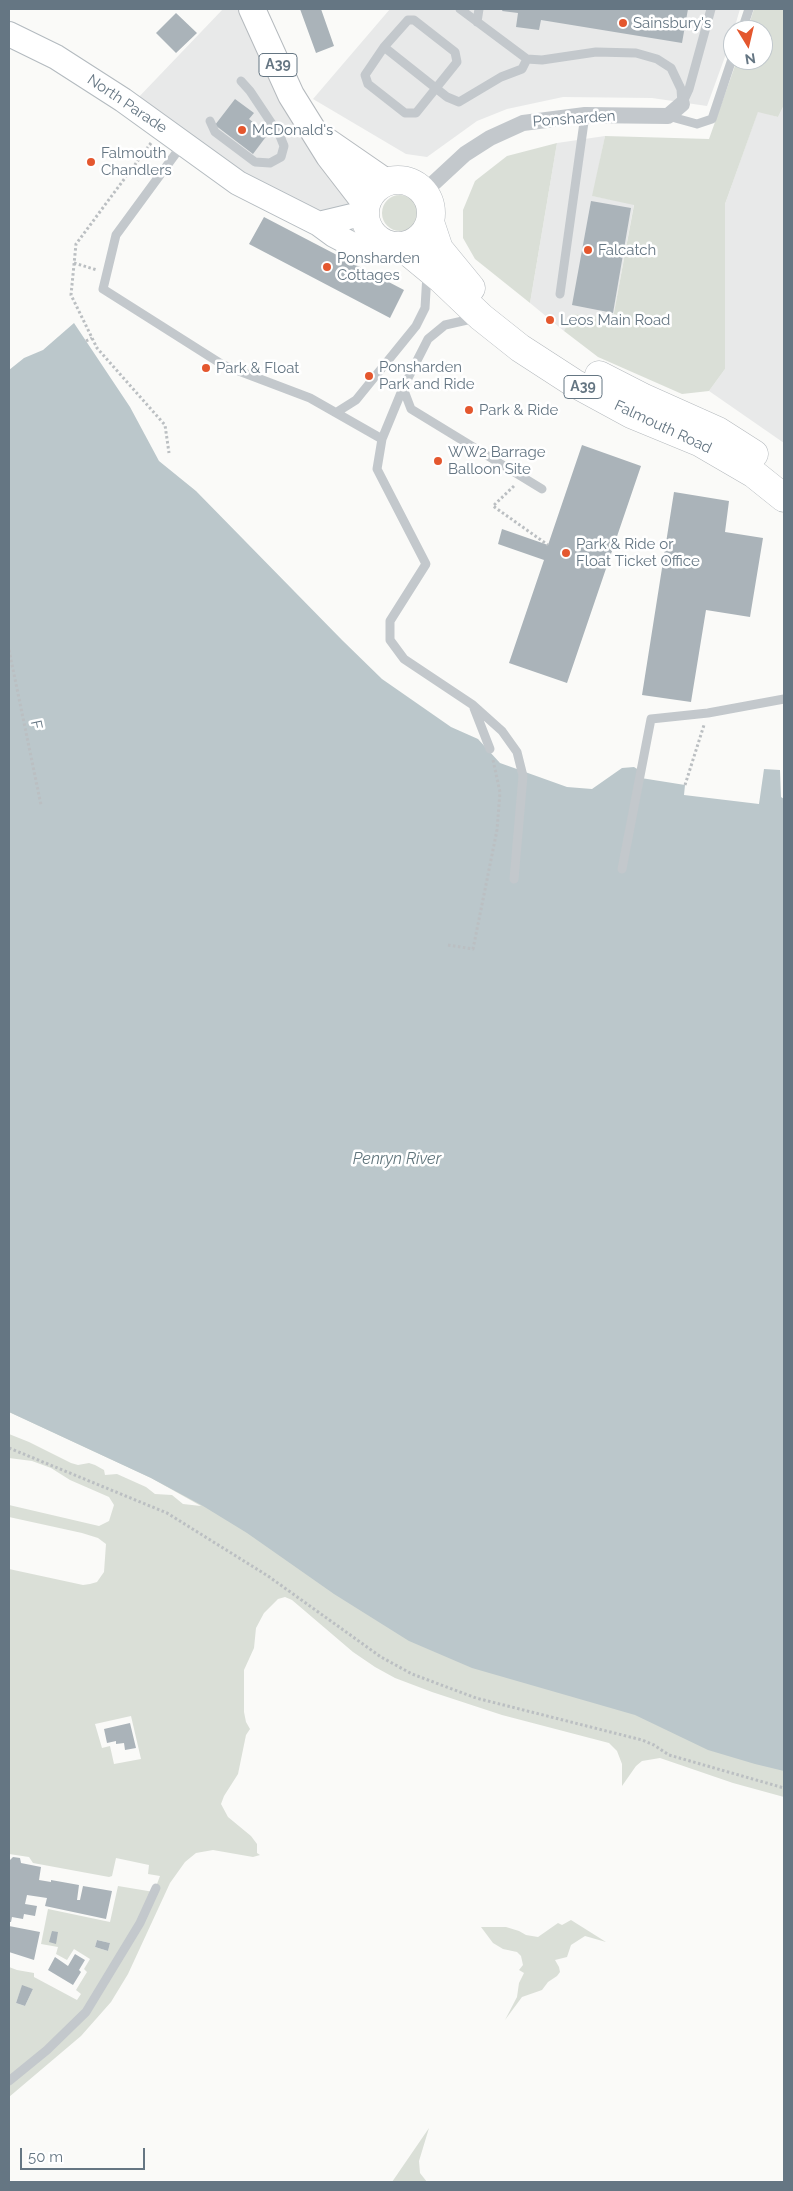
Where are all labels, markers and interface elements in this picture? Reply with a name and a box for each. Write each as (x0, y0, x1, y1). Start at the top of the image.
place label: Sainsbury's (633, 14, 711, 32)
marker: Sainsbury's (617, 17, 629, 29)
north arrow (723, 20, 773, 70)
text: N (744, 50, 757, 68)
road number: A39 (259, 54, 297, 76)
street label: North Parade (84, 71, 170, 137)
street label: Ponsharden (532, 107, 616, 131)
place label: McDonald's (252, 121, 333, 139)
marker: McDonald's (236, 124, 248, 136)
place label: Falmouth Chandlers (101, 144, 172, 179)
marker: Falmouth Chandlers (85, 156, 97, 168)
place label: Falcatch (598, 241, 656, 259)
marker: Falcatch (582, 244, 594, 256)
place label: Ponsharden Cottages (337, 249, 420, 284)
marker: Ponsharden Cottages (321, 261, 333, 273)
place label: Leos Main Road (560, 311, 670, 329)
marker: Leos Main Road (544, 314, 556, 326)
place label: Ponsharden Park and Ride (379, 358, 475, 393)
place label: Park & Float (216, 359, 299, 377)
marker: Park & Float (200, 362, 212, 374)
marker: Ponsharden Park and Ride (363, 370, 375, 382)
road number: A39 (564, 376, 602, 398)
street label: Falmouth Road (611, 397, 715, 457)
place label: Park & Ride (479, 401, 558, 419)
marker: Park & Ride (463, 404, 475, 416)
place label: WW2 Barrage Balloon Site (448, 443, 546, 478)
marker: WW2 Barrage Balloon Site (432, 455, 444, 467)
place label: Park & Ride or Float Ticket Office (576, 535, 700, 570)
marker: Park & Ride or Float Ticket Office (560, 547, 572, 559)
street label: F (26, 719, 46, 731)
water label: Penryn River (353, 1149, 441, 1169)
scale bar (22, 2138, 148, 2170)
text: 50 m (28, 2148, 63, 2166)

